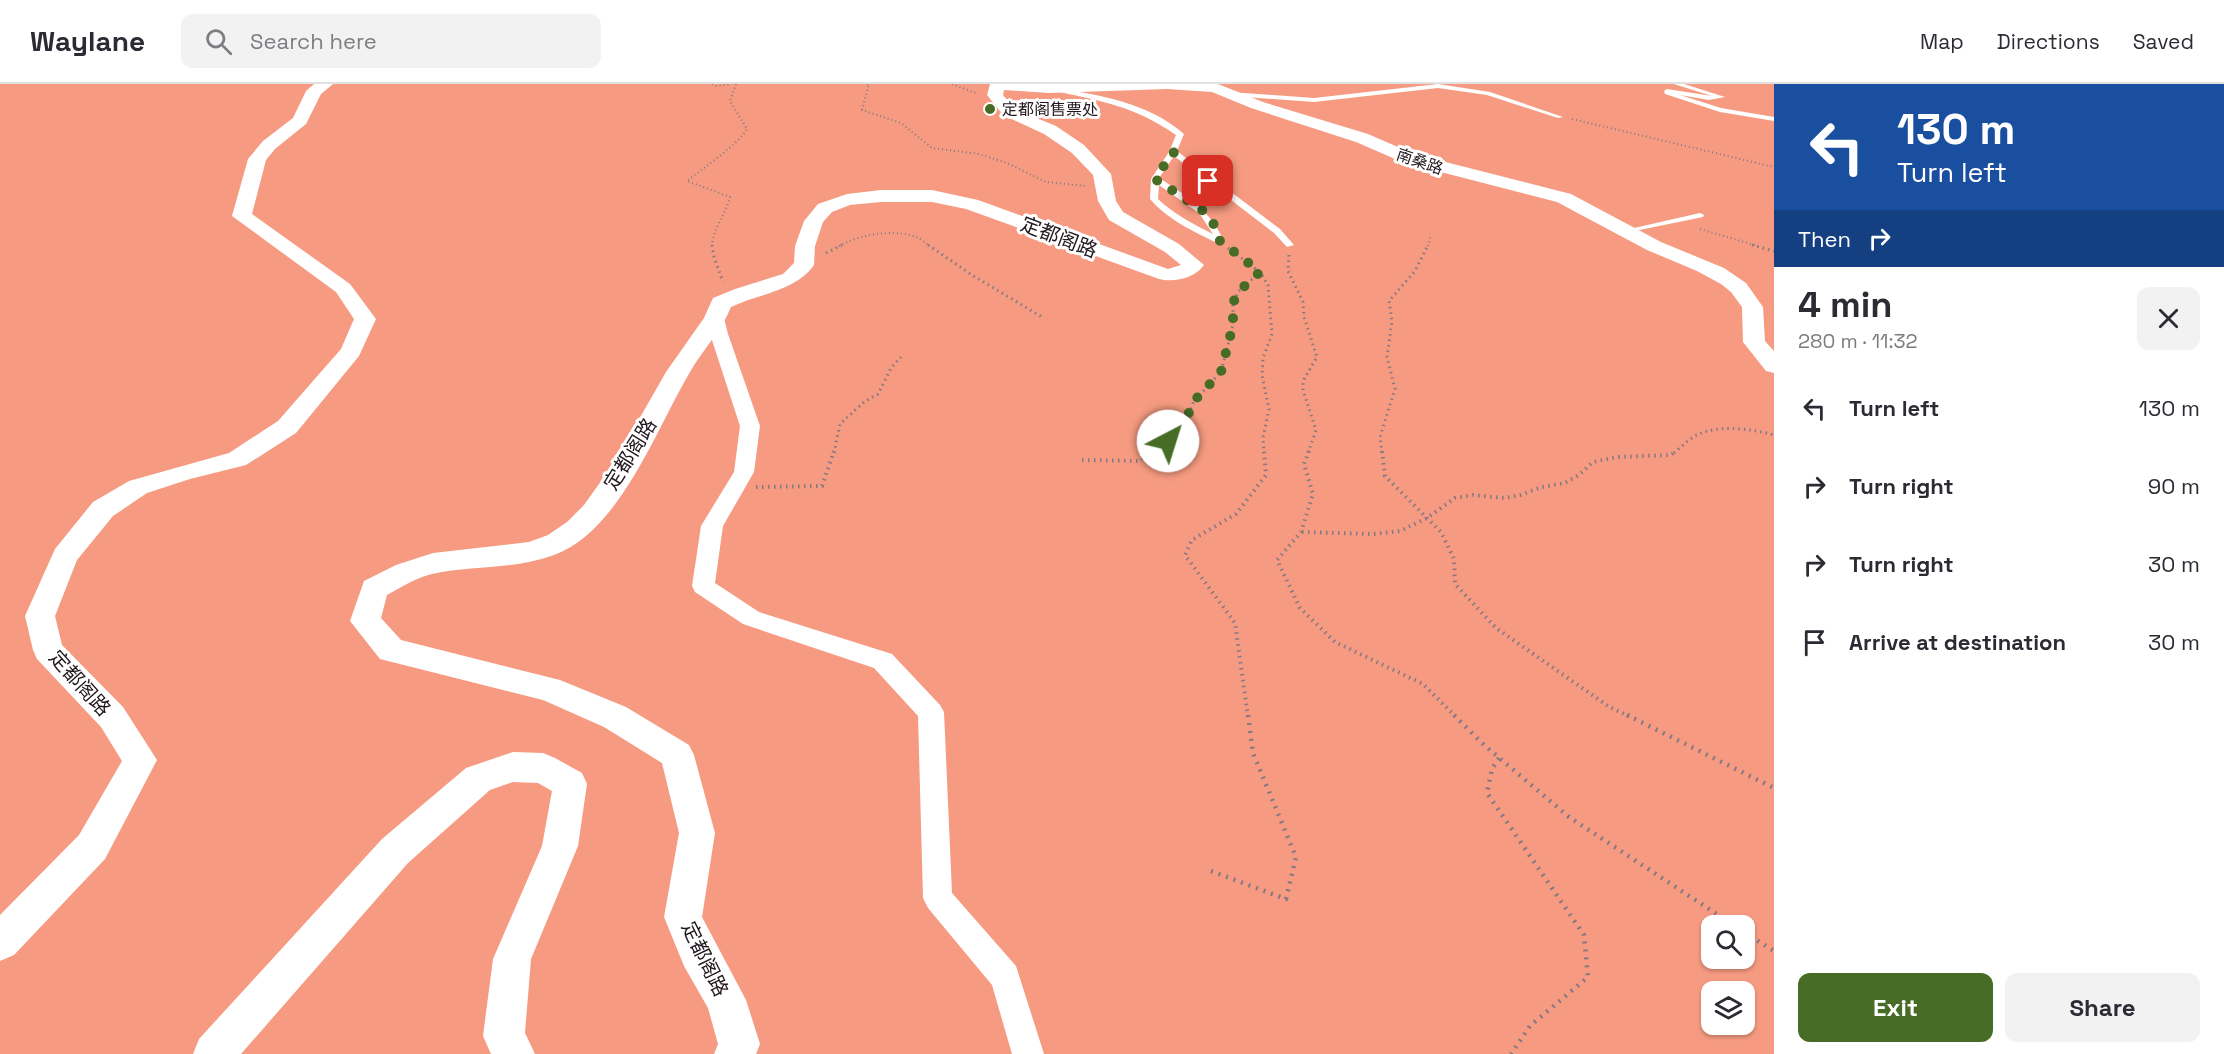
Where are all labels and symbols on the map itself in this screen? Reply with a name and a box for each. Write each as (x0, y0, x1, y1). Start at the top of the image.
place label: 定都阁售票处 (1002, 99, 1098, 120)
marker: 定都阁售票处 (983, 102, 997, 116)
street label: 南桑路 (1394, 144, 1446, 179)
pin (1182, 155, 1233, 206)
street label: 定都阁路 (1017, 211, 1101, 263)
position arrow (1136, 409, 1200, 473)
street label: 定都阁路 (598, 413, 662, 495)
street label: 定都阁路 (44, 645, 116, 721)
street label: 定都阁路 (676, 917, 734, 1001)

